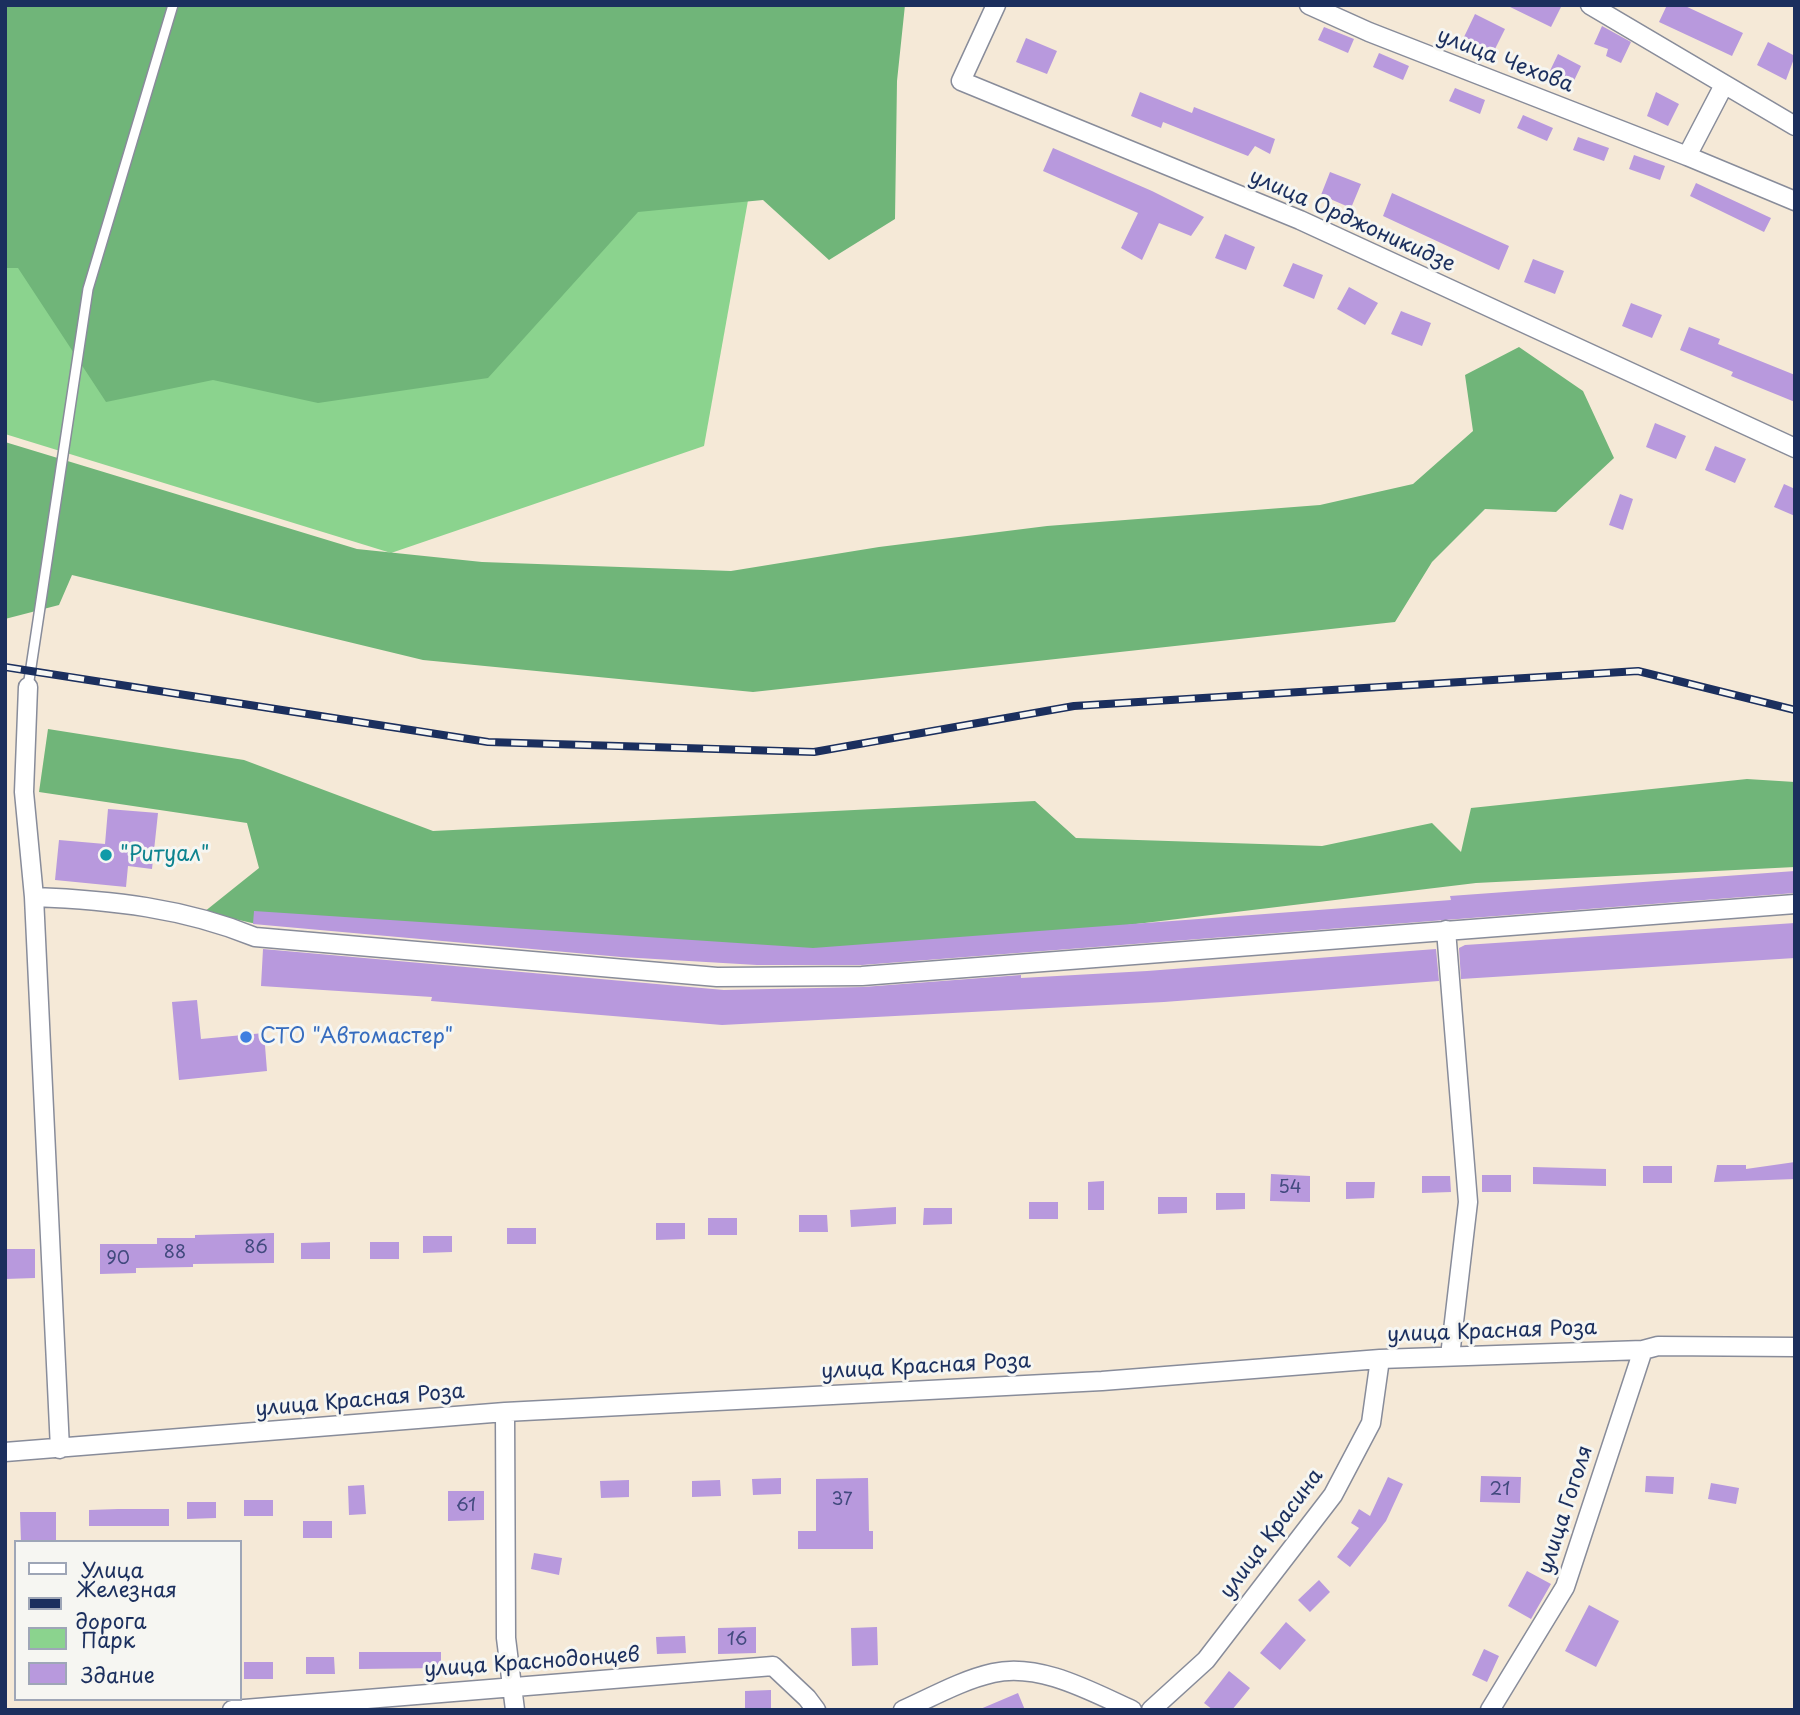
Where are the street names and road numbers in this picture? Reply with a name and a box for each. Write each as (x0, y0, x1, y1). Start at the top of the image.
street label: улица Чехова (1433, 23, 1577, 99)
street label: улица Орджоникидзе (1245, 164, 1459, 278)
street label: улица Красная Роза (1387, 1316, 1597, 1348)
street label: улица Красная Роза (820, 1349, 1032, 1385)
street label: улица Красная Роза (254, 1379, 466, 1423)
street label: улица Гоголя (1533, 1443, 1599, 1577)
street label: улица Красина (1215, 1464, 1329, 1604)
street label: улица Краснодонцев (423, 1643, 641, 1683)

